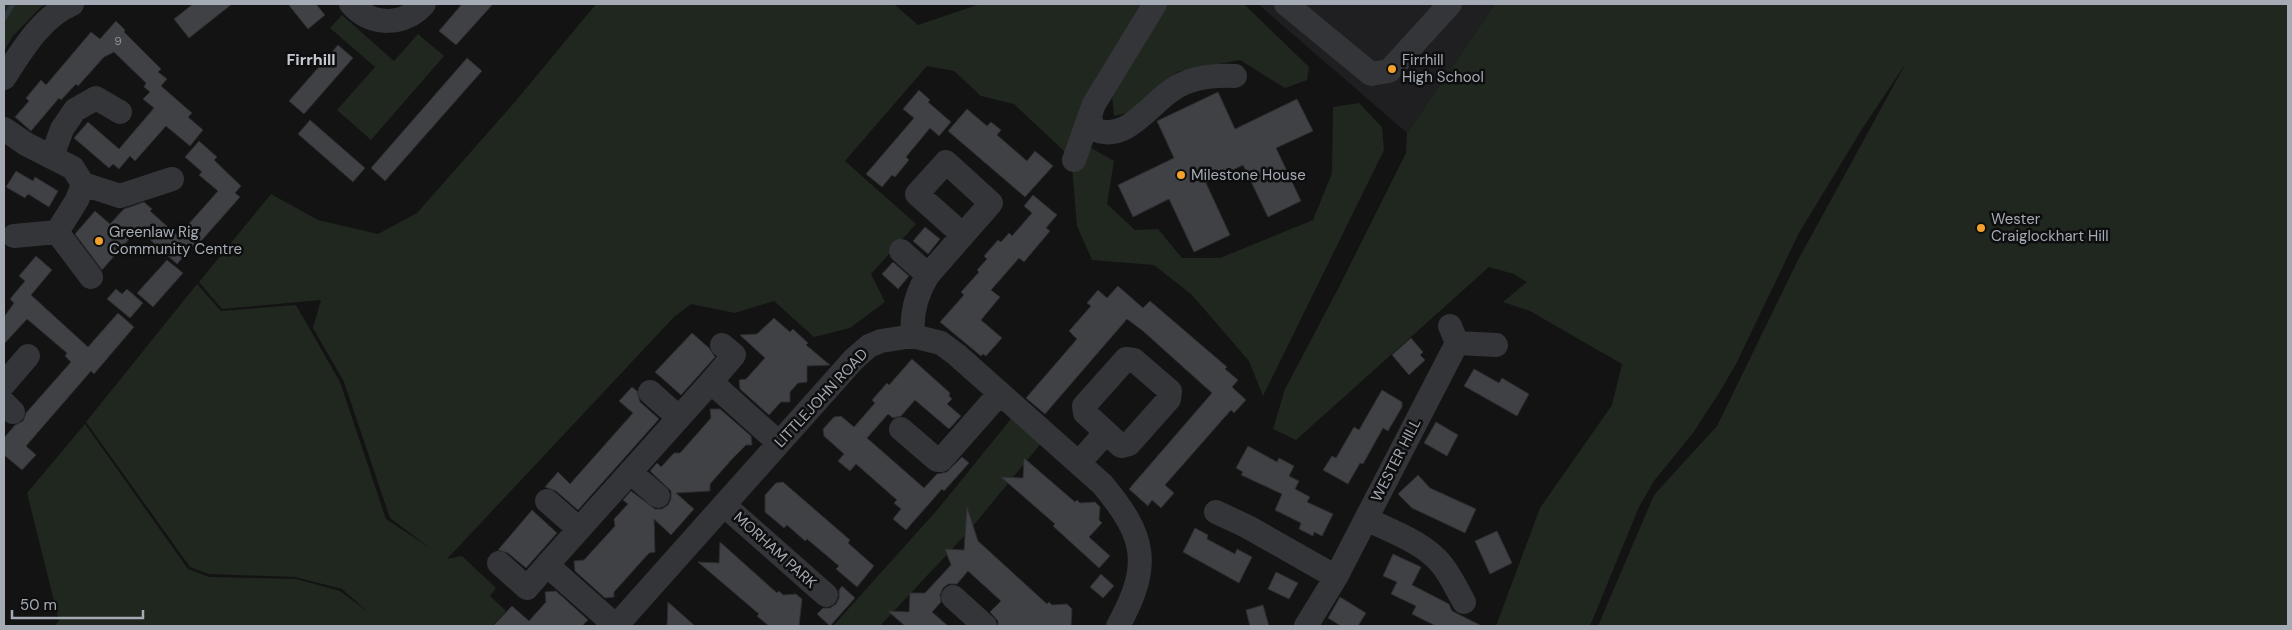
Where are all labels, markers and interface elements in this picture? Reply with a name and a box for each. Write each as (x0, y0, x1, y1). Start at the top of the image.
house number: 9 (114, 33, 122, 49)
district label: Firrhill (286, 49, 336, 70)
place label: Firrhill High School (1402, 50, 1484, 87)
marker: Firrhill High School (1386, 63, 1398, 75)
place label: Milestone House (1191, 165, 1306, 185)
marker: Milestone House (1175, 169, 1187, 181)
place label: Wester Craiglockhart Hill (1991, 209, 2109, 246)
place label: Greenlaw Rig Community Centre (109, 222, 242, 259)
marker: Wester Craiglockhart Hill (1975, 222, 1987, 234)
marker: Greenlaw Rig Community Centre (93, 235, 105, 247)
street label: LITTLEJOHN ROAD (770, 344, 872, 452)
street label: WESTER HILL (1366, 415, 1426, 505)
street label: MORHAM PARK (729, 507, 821, 593)
scale bar (12, 588, 144, 620)
text: 50 m (20, 595, 57, 615)

